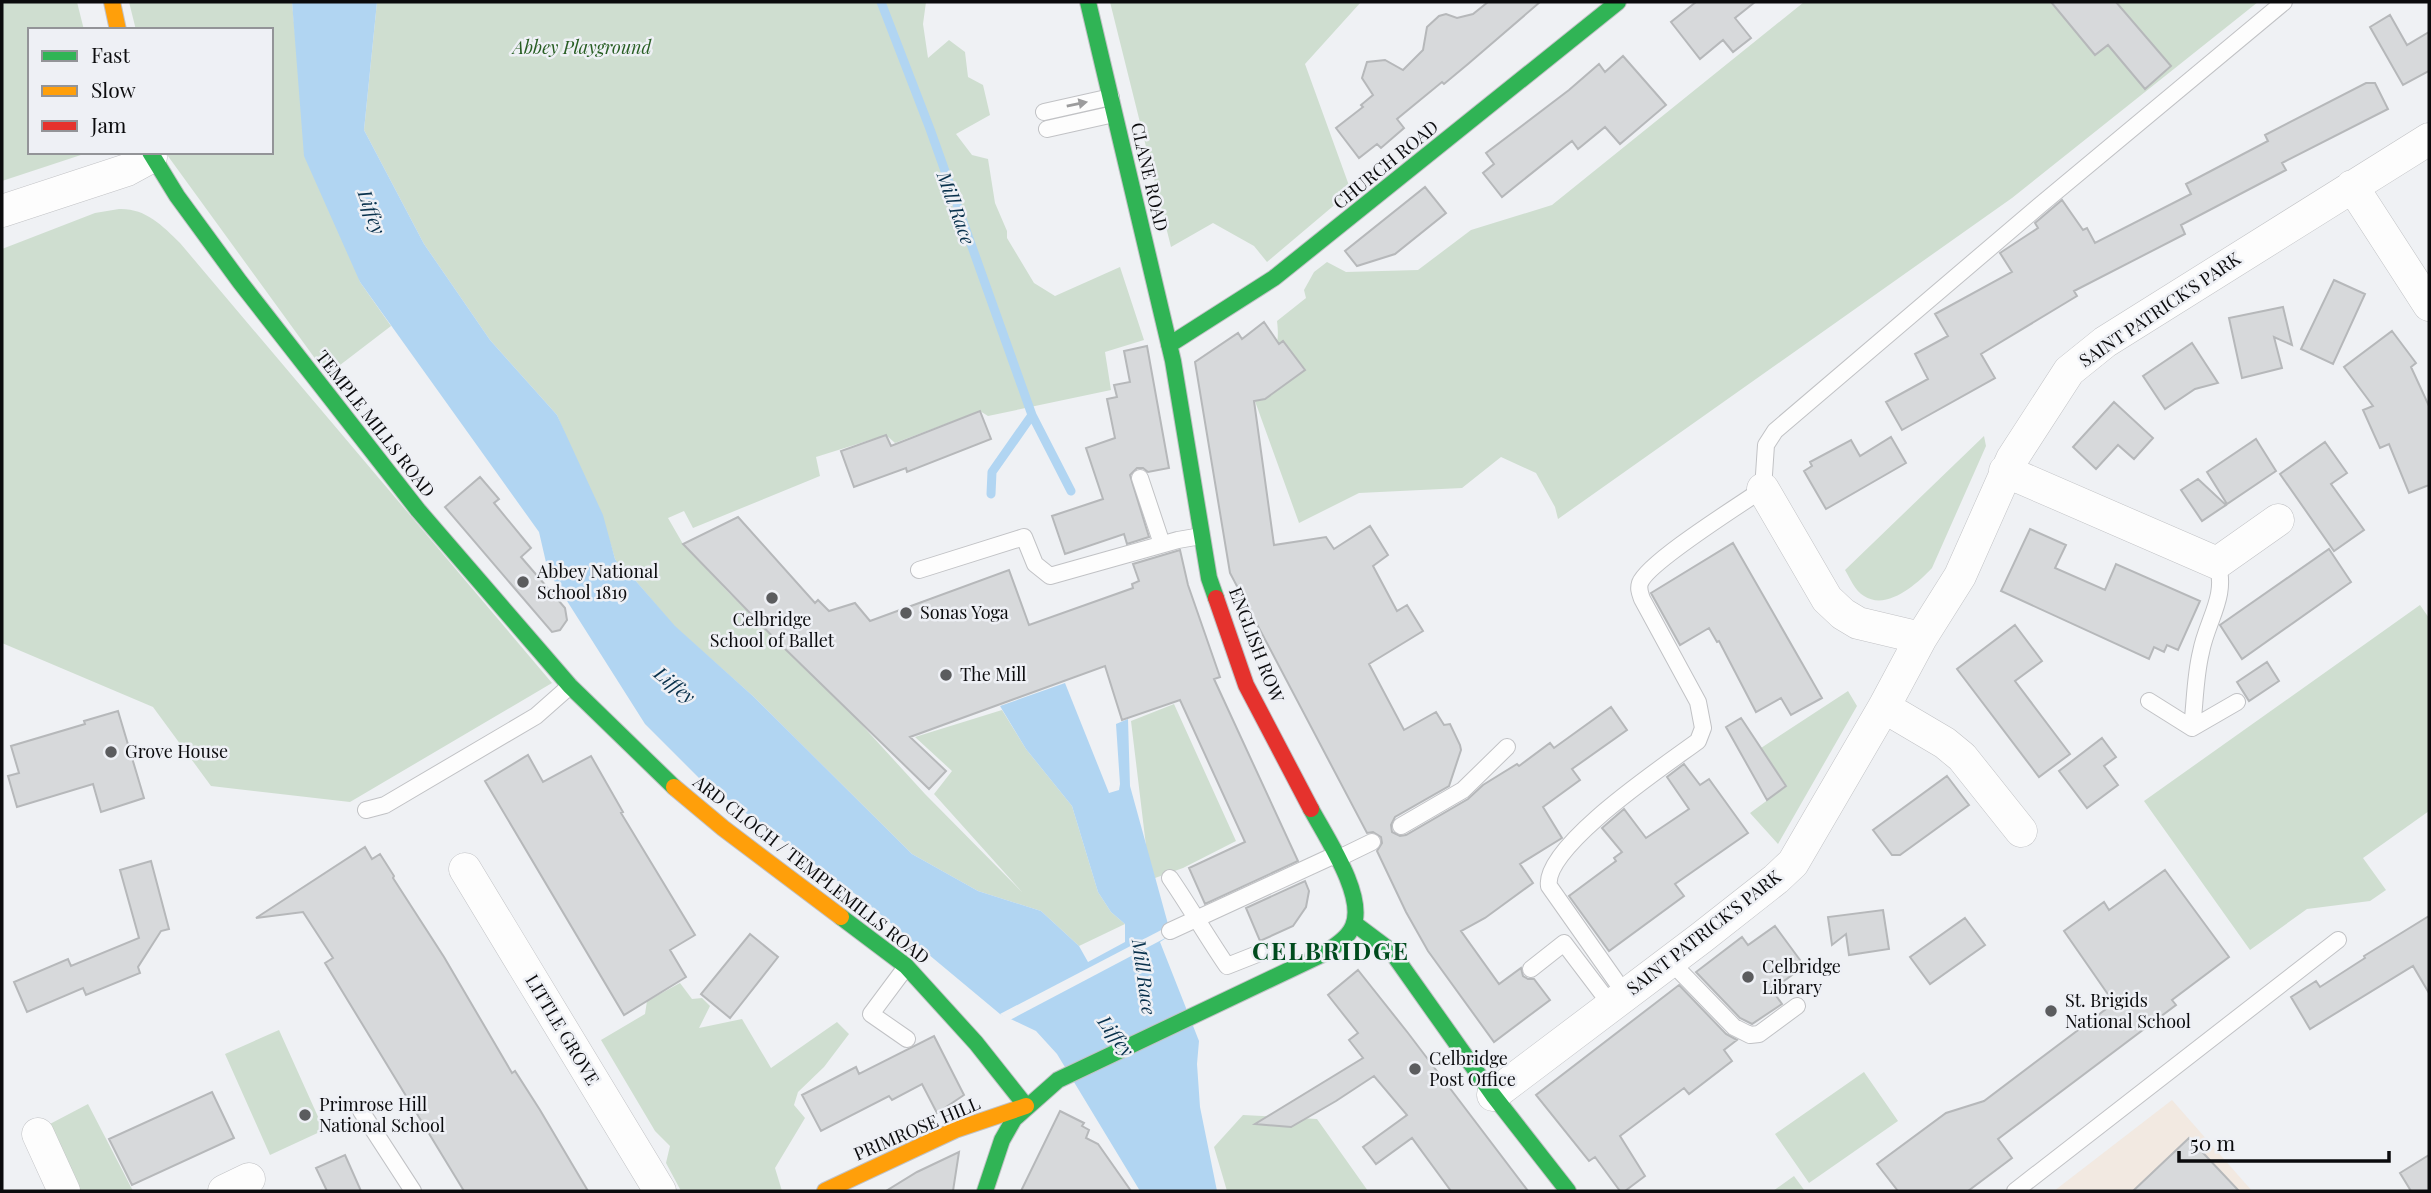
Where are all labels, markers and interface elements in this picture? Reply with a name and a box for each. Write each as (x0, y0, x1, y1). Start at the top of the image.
legend (28, 28, 273, 154)
park label: Abbey Playground (511, 35, 653, 59)
text: Fast (91, 40, 130, 68)
text: Slow (91, 75, 136, 103)
one-way arrow (1066, 99, 1088, 110)
text: Jam (90, 110, 127, 138)
street label: CHURCH ROAD (1328, 114, 1443, 214)
street label: CLANE ROAD (1126, 120, 1174, 233)
water label: Mill Race (931, 167, 982, 248)
water label: Liffey (353, 185, 393, 238)
street label: SAINT PATRICK'S PARK (2074, 246, 2245, 372)
street label: TEMPLE MILLS ROAD (311, 345, 441, 502)
place label: Abbey National School 1819 (536, 559, 658, 604)
marker: Abbey National School 1819 (515, 574, 531, 590)
street label: ENGLISH ROW (1224, 583, 1290, 706)
marker: Celbridge School of Ballet (764, 590, 780, 606)
place label: Sonas Yoga (920, 600, 1009, 624)
marker: Sonas Yoga (898, 605, 914, 621)
place label: Celbridge School of Ballet (710, 607, 835, 652)
water label: Liffey (649, 659, 702, 709)
place label: The Mill (960, 662, 1027, 686)
marker: The Mill (938, 667, 954, 683)
place label: Grove House (125, 739, 228, 763)
marker: Grove House (103, 744, 119, 760)
street label: ARD CLOCH / TEMPLEMILLS ROAD (688, 769, 935, 969)
street label: SAINT PATRICK'S PARK (1621, 864, 1786, 1000)
district label: CELBRIDGE (1252, 934, 1410, 966)
water label: Mill Race (1127, 936, 1163, 1016)
place label: Celbridge Library (1762, 954, 1841, 999)
marker: Celbridge Library (1740, 969, 1756, 985)
street label: LITTLE GROVE (520, 970, 605, 1089)
place label: St. Brigids National School (2065, 988, 2191, 1033)
marker: St. Brigids National School (2043, 1003, 2059, 1019)
water label: Liffey (1092, 1009, 1141, 1061)
place label: Celbridge Post Office (1429, 1046, 1516, 1091)
marker: Celbridge Post Office (1407, 1061, 1423, 1077)
street label: PRIMROSE HILL (850, 1090, 984, 1166)
place label: Primrose Hill National School (319, 1092, 445, 1137)
marker: Primrose Hill National School (297, 1107, 313, 1123)
scale bar (2179, 1120, 2389, 1164)
text: 50 m (2190, 1128, 2236, 1156)

